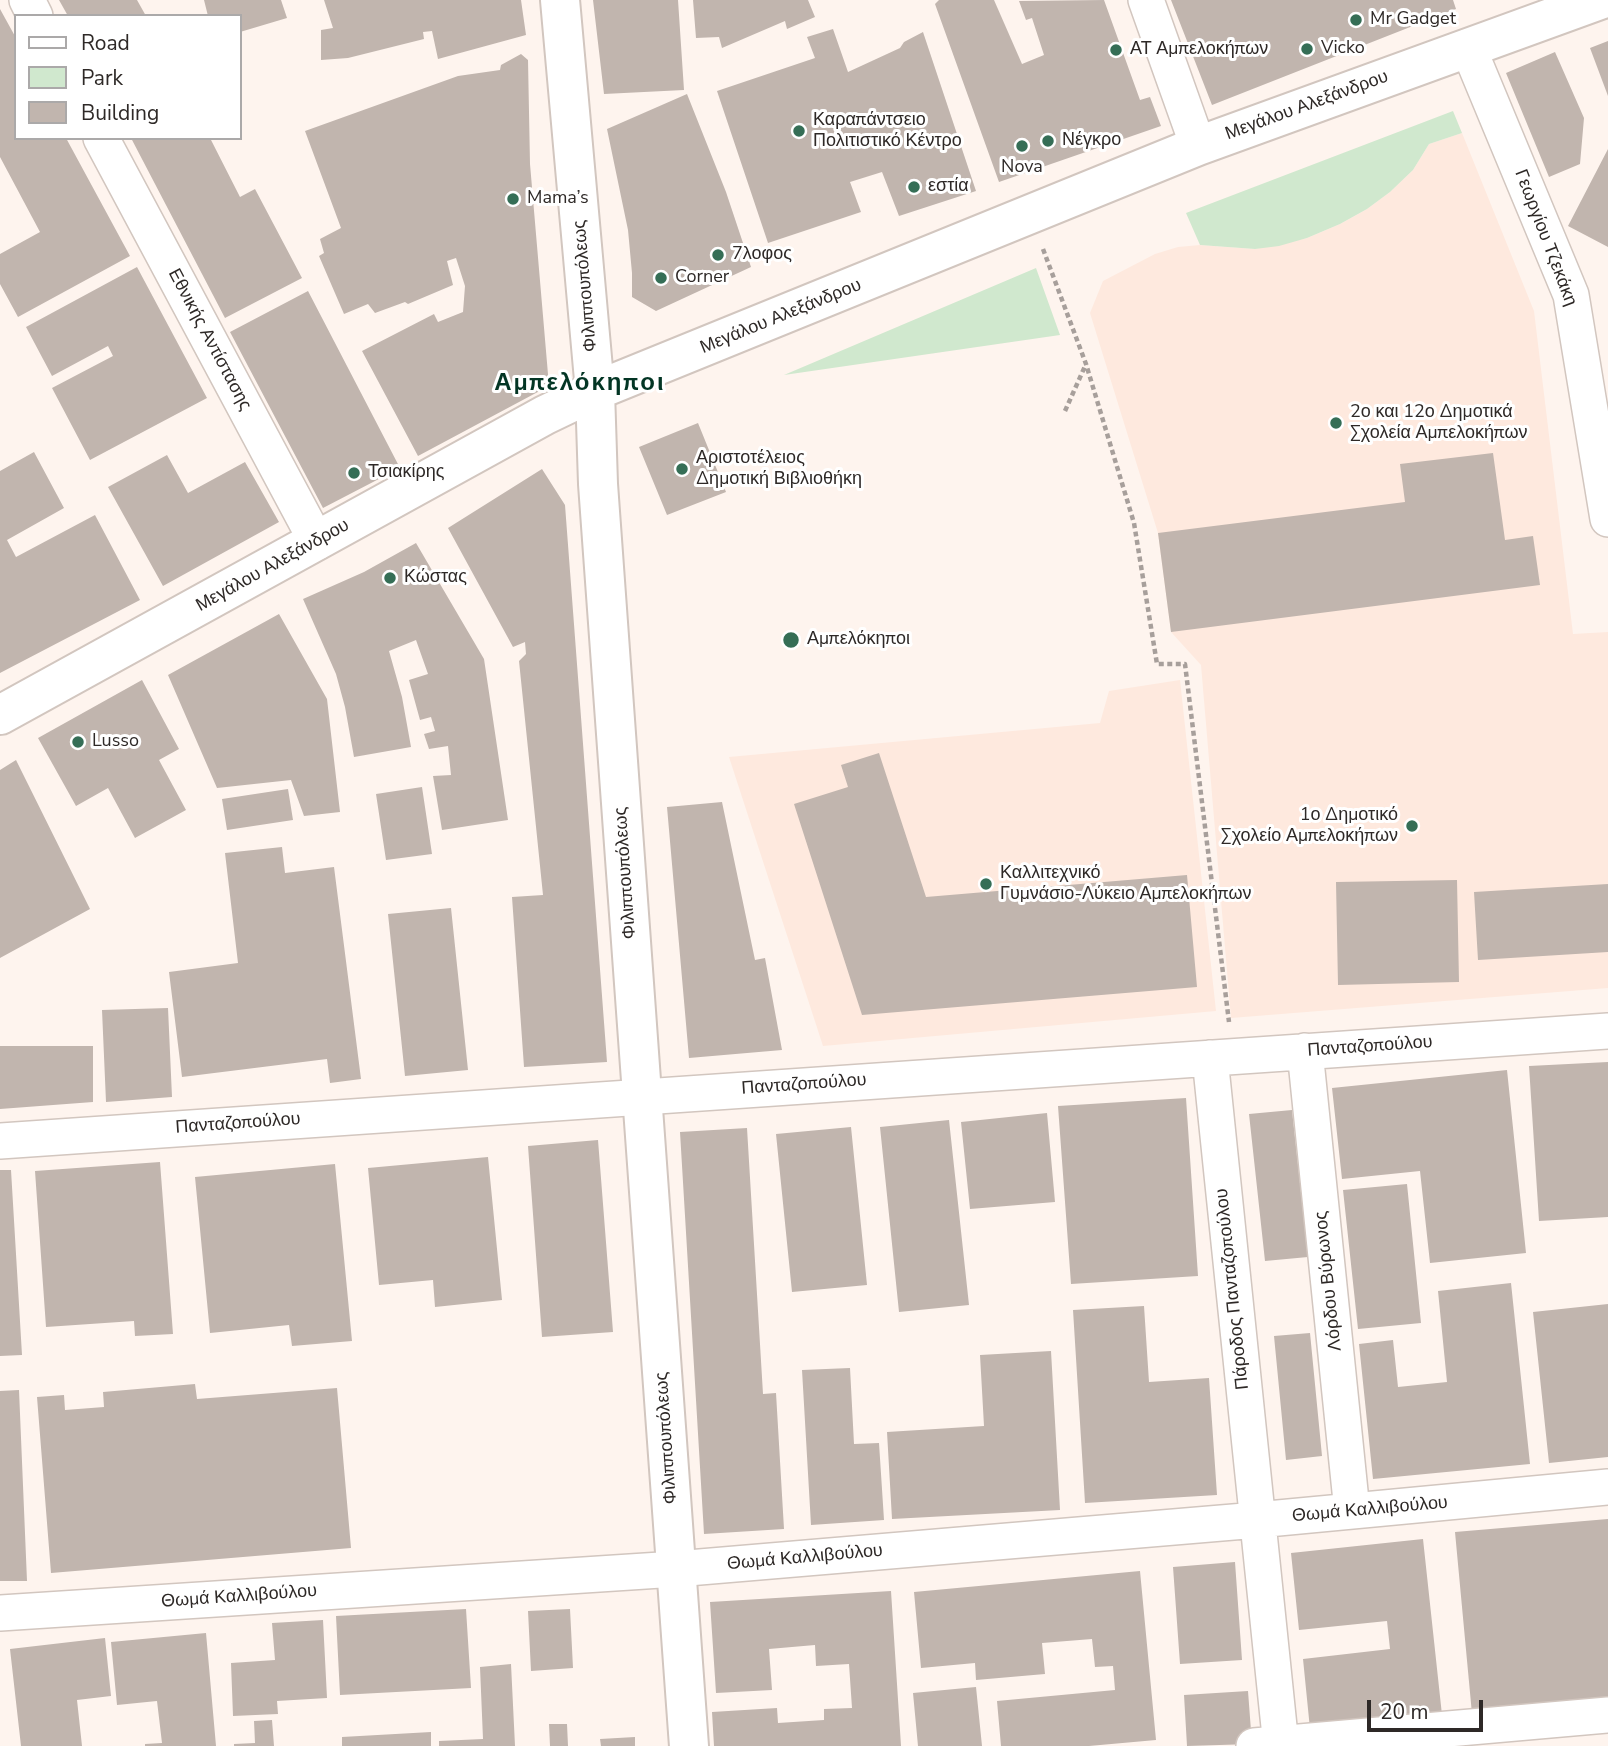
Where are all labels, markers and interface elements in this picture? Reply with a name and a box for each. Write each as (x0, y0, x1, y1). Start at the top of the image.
place label: Mr Gadget (1370, 9, 1456, 31)
marker: Mr Gadget (1348, 12, 1364, 28)
legend (14, 14, 242, 140)
text: Road (81, 29, 130, 57)
place label: Vicko (1321, 38, 1365, 60)
place label: ΑΤ Αμπελοκήπων (1130, 39, 1268, 61)
marker: Vicko (1299, 41, 1315, 57)
marker: ΑΤ Αμπελοκήπων (1108, 42, 1124, 58)
text: Park (81, 64, 123, 92)
street label: Μεγάλου Αλεξάνδρου (1223, 66, 1391, 146)
text: Building (81, 99, 159, 127)
place label: Καραπάντσειο Πολιτιστικό Κέντρο (813, 110, 962, 152)
marker: Καραπάντσειο Πολιτιστικό Κέντρο (791, 123, 807, 139)
place label: Νέγκρο (1062, 130, 1121, 152)
marker: Νέγκρο (1040, 133, 1056, 149)
marker: Nova (1014, 138, 1030, 154)
place label: Nova (1001, 157, 1043, 179)
street label: Γεωργίου Τζεκάκη (1509, 167, 1581, 309)
place label: εστία (928, 176, 969, 198)
marker: εστία (906, 179, 922, 195)
place label: Mama’s (527, 188, 589, 210)
marker: Mama’s (505, 191, 521, 207)
street label: Φιλιππουπόλεως (569, 219, 603, 353)
place label: 7λοφος (732, 244, 792, 266)
marker: 7λοφος (710, 247, 726, 263)
street label: Εθνικής Αντίστασης (163, 265, 255, 415)
place label: Corner (675, 267, 729, 289)
marker: Corner (653, 270, 669, 286)
street label: Μεγάλου Αλεξάνδρου (697, 275, 865, 359)
district label: Αμπελόκηποι (496, 370, 664, 398)
place label: 2ο και 12ο Δημοτικά Σχολεία Αμπελοκήπων (1350, 402, 1528, 444)
marker: 2ο και 12ο Δημοτικά Σχολεία Αμπελοκήπων (1328, 415, 1344, 431)
place label: Αριστοτέλειος Δημοτική Βιβλιοθήκη (696, 448, 862, 490)
marker: Αριστοτέλειος Δημοτική Βιβλιοθήκη (674, 461, 690, 477)
place label: Τσιακίρης (368, 462, 444, 484)
marker: Τσιακίρης (346, 465, 362, 481)
street label: Μεγάλου Αλεξάνδρου (193, 515, 353, 617)
place label: Κώστας (404, 567, 467, 589)
marker: Κώστας (382, 570, 398, 586)
place label: Αμπελόκηποι (807, 629, 910, 651)
marker: Αμπελόκηποι (781, 630, 801, 650)
place label: Lusso (92, 731, 139, 753)
marker: Lusso (70, 734, 86, 750)
place label: 1ο Δημοτικό Σχολείο Αμπελοκήπων (1221, 805, 1398, 848)
street label: Φιλιππουπόλεως (611, 806, 641, 940)
marker: 1ο Δημοτικό Σχολείο Αμπελοκήπων (1404, 818, 1420, 834)
place label: Καλλιτεχνικό Γυμνάσιο-Λύκειο Αμπελοκήπων (1000, 863, 1252, 906)
marker: Καλλιτεχνικό Γυμνάσιο-Λύκειο Αμπελοκήπων (978, 876, 994, 892)
street label: Πανταζοπούλου (1307, 1032, 1433, 1062)
street label: Πανταζοπούλου (741, 1070, 867, 1100)
street label: Πανταζοπούλου (175, 1109, 301, 1139)
street label: Πάροδος Πανταζοπούλου (1212, 1187, 1254, 1391)
street label: Λόρδου Βύρωνος (1311, 1210, 1347, 1352)
street label: Φιλιππουπόλεως (652, 1371, 682, 1505)
street label: Θωμά Καλλιβούλου (1291, 1492, 1449, 1528)
street label: Θωμά Καλλιβούλου (726, 1540, 884, 1576)
street label: Θωμά Καλλιβούλου (160, 1581, 318, 1613)
scale bar (1370, 1686, 1486, 1730)
text: 20 m (1380, 1698, 1429, 1726)

